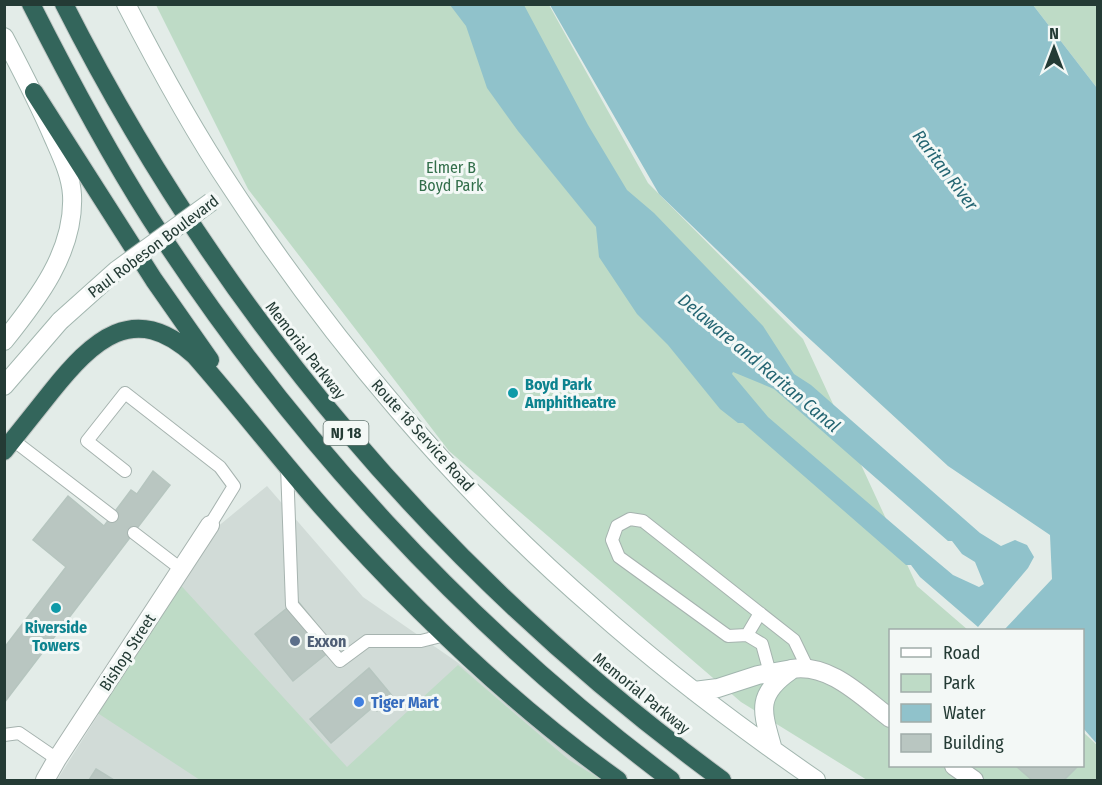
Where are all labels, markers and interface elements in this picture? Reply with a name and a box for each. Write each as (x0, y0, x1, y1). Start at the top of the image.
north arrow (1024, 18, 1084, 78)
text: N (1049, 24, 1059, 43)
water label: Raritan River (908, 125, 983, 215)
park label: Elmer B Boyd Park (419, 158, 484, 195)
street label: Paul Robeson Boulevard (84, 191, 222, 302)
water label: Delaware and Raritan Canal (674, 289, 845, 437)
street label: Memorial Parkway (262, 298, 350, 404)
place label: Boyd Park Amphitheatre (524, 375, 616, 412)
street label: Route 18 Service Road (367, 376, 478, 495)
marker: Boyd Park Amphitheatre (506, 386, 520, 400)
road number: NJ 18 (324, 421, 368, 445)
marker: Riverside Towers (49, 601, 63, 615)
street label: Bishop Street (95, 610, 160, 694)
place label: Riverside Towers (25, 618, 87, 655)
legend (889, 629, 1084, 767)
place label: Exxon (307, 632, 346, 651)
marker: Exxon (288, 634, 302, 648)
text: Road (943, 642, 980, 664)
street label: Memorial Parkway (590, 649, 694, 739)
text: Park (943, 672, 976, 694)
place label: Tiger Mart (371, 693, 439, 712)
marker: Tiger Mart (352, 695, 366, 709)
text: Water (943, 702, 986, 724)
text: Building (943, 732, 1004, 754)

